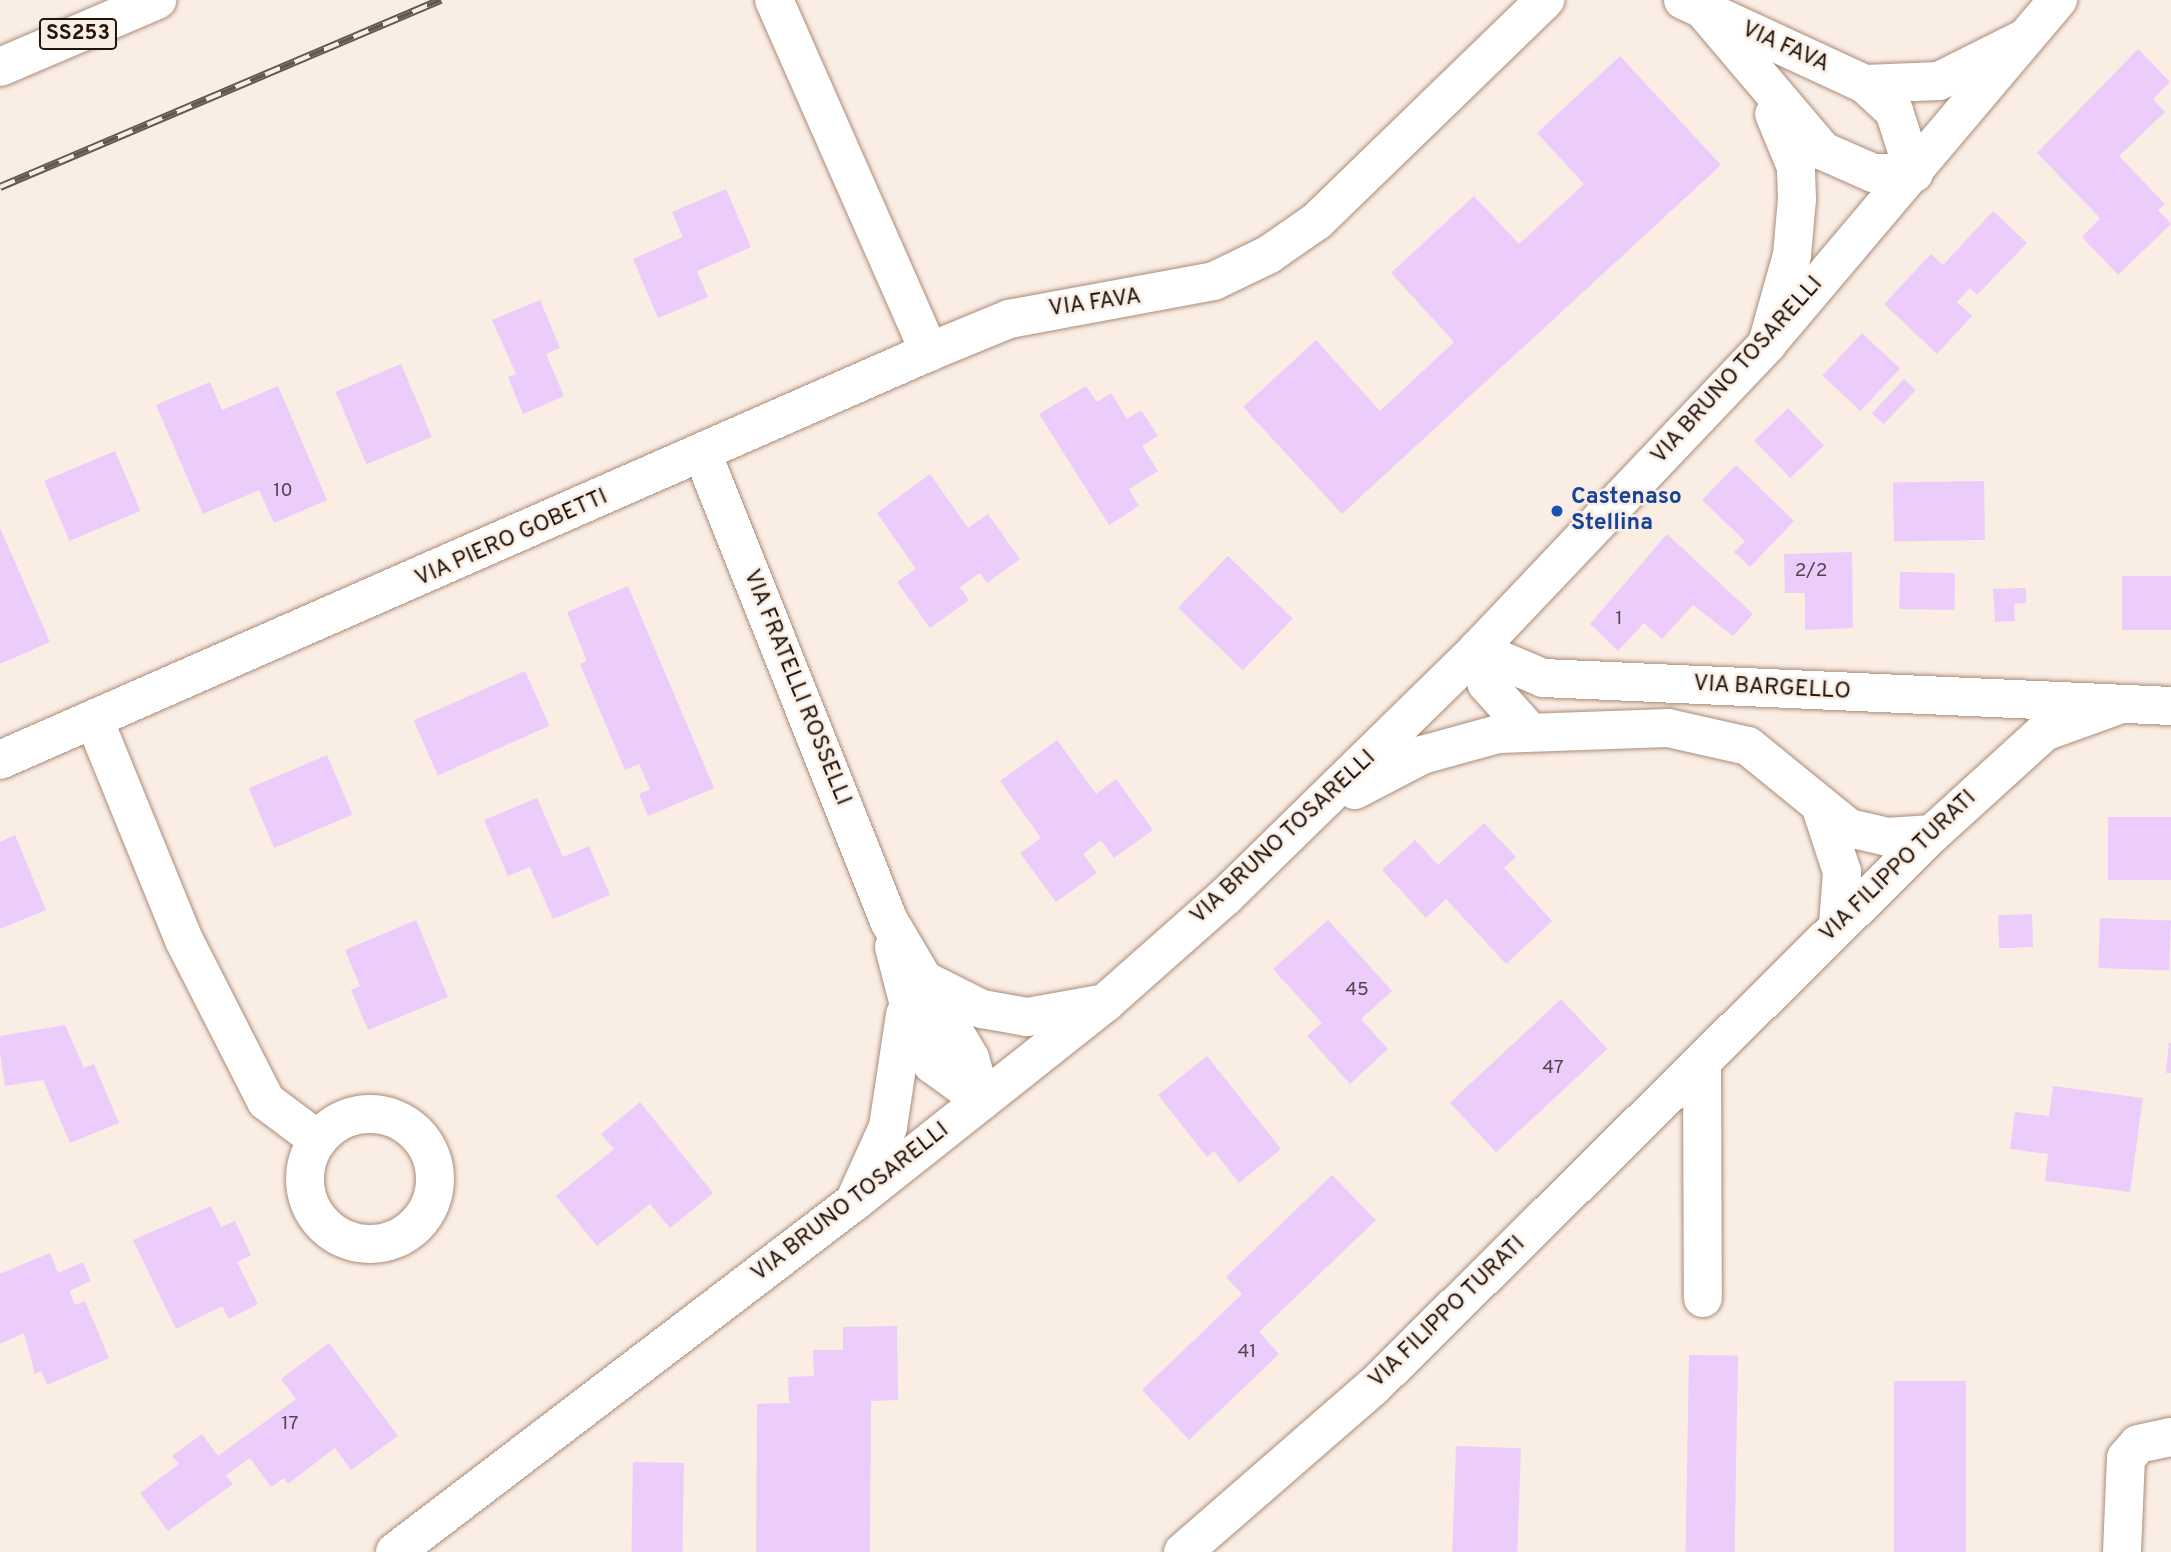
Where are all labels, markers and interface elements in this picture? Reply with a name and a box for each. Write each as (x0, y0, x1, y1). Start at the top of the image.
road number: SS253 (38, 16, 118, 52)
street label: VIA FAVA (1736, 16, 1834, 80)
street label: VIA BRUNO TOSARELLI (1646, 271, 1830, 471)
street label: VIA FAVA (1047, 284, 1143, 324)
house number: 10 (273, 481, 293, 503)
street label: VIA PIERO GOBETTI (411, 484, 613, 594)
place label: Castenaso Stellina (1571, 484, 1682, 538)
marker: Castenaso Stellina (1549, 503, 1565, 519)
house number: 2/2 (1795, 561, 1827, 583)
street label: VIA FRATELLI ROSSELLI (736, 566, 856, 810)
house number: 1 (1615, 609, 1623, 631)
street label: VIA BARGELLO (1692, 671, 1852, 707)
street label: VIA BRUNO TOSARELLI (1185, 744, 1383, 932)
street label: VIA FILIPPO TURATI (1814, 785, 1984, 949)
house number: 45 (1345, 980, 1369, 1002)
house number: 47 (1542, 1058, 1564, 1080)
street label: VIA BRUNO TOSARELLI (746, 1117, 956, 1289)
street label: VIA FILIPPO TURATI (1363, 1231, 1533, 1395)
house number: 41 (1238, 1342, 1256, 1364)
house number: 17 (282, 1414, 298, 1436)

